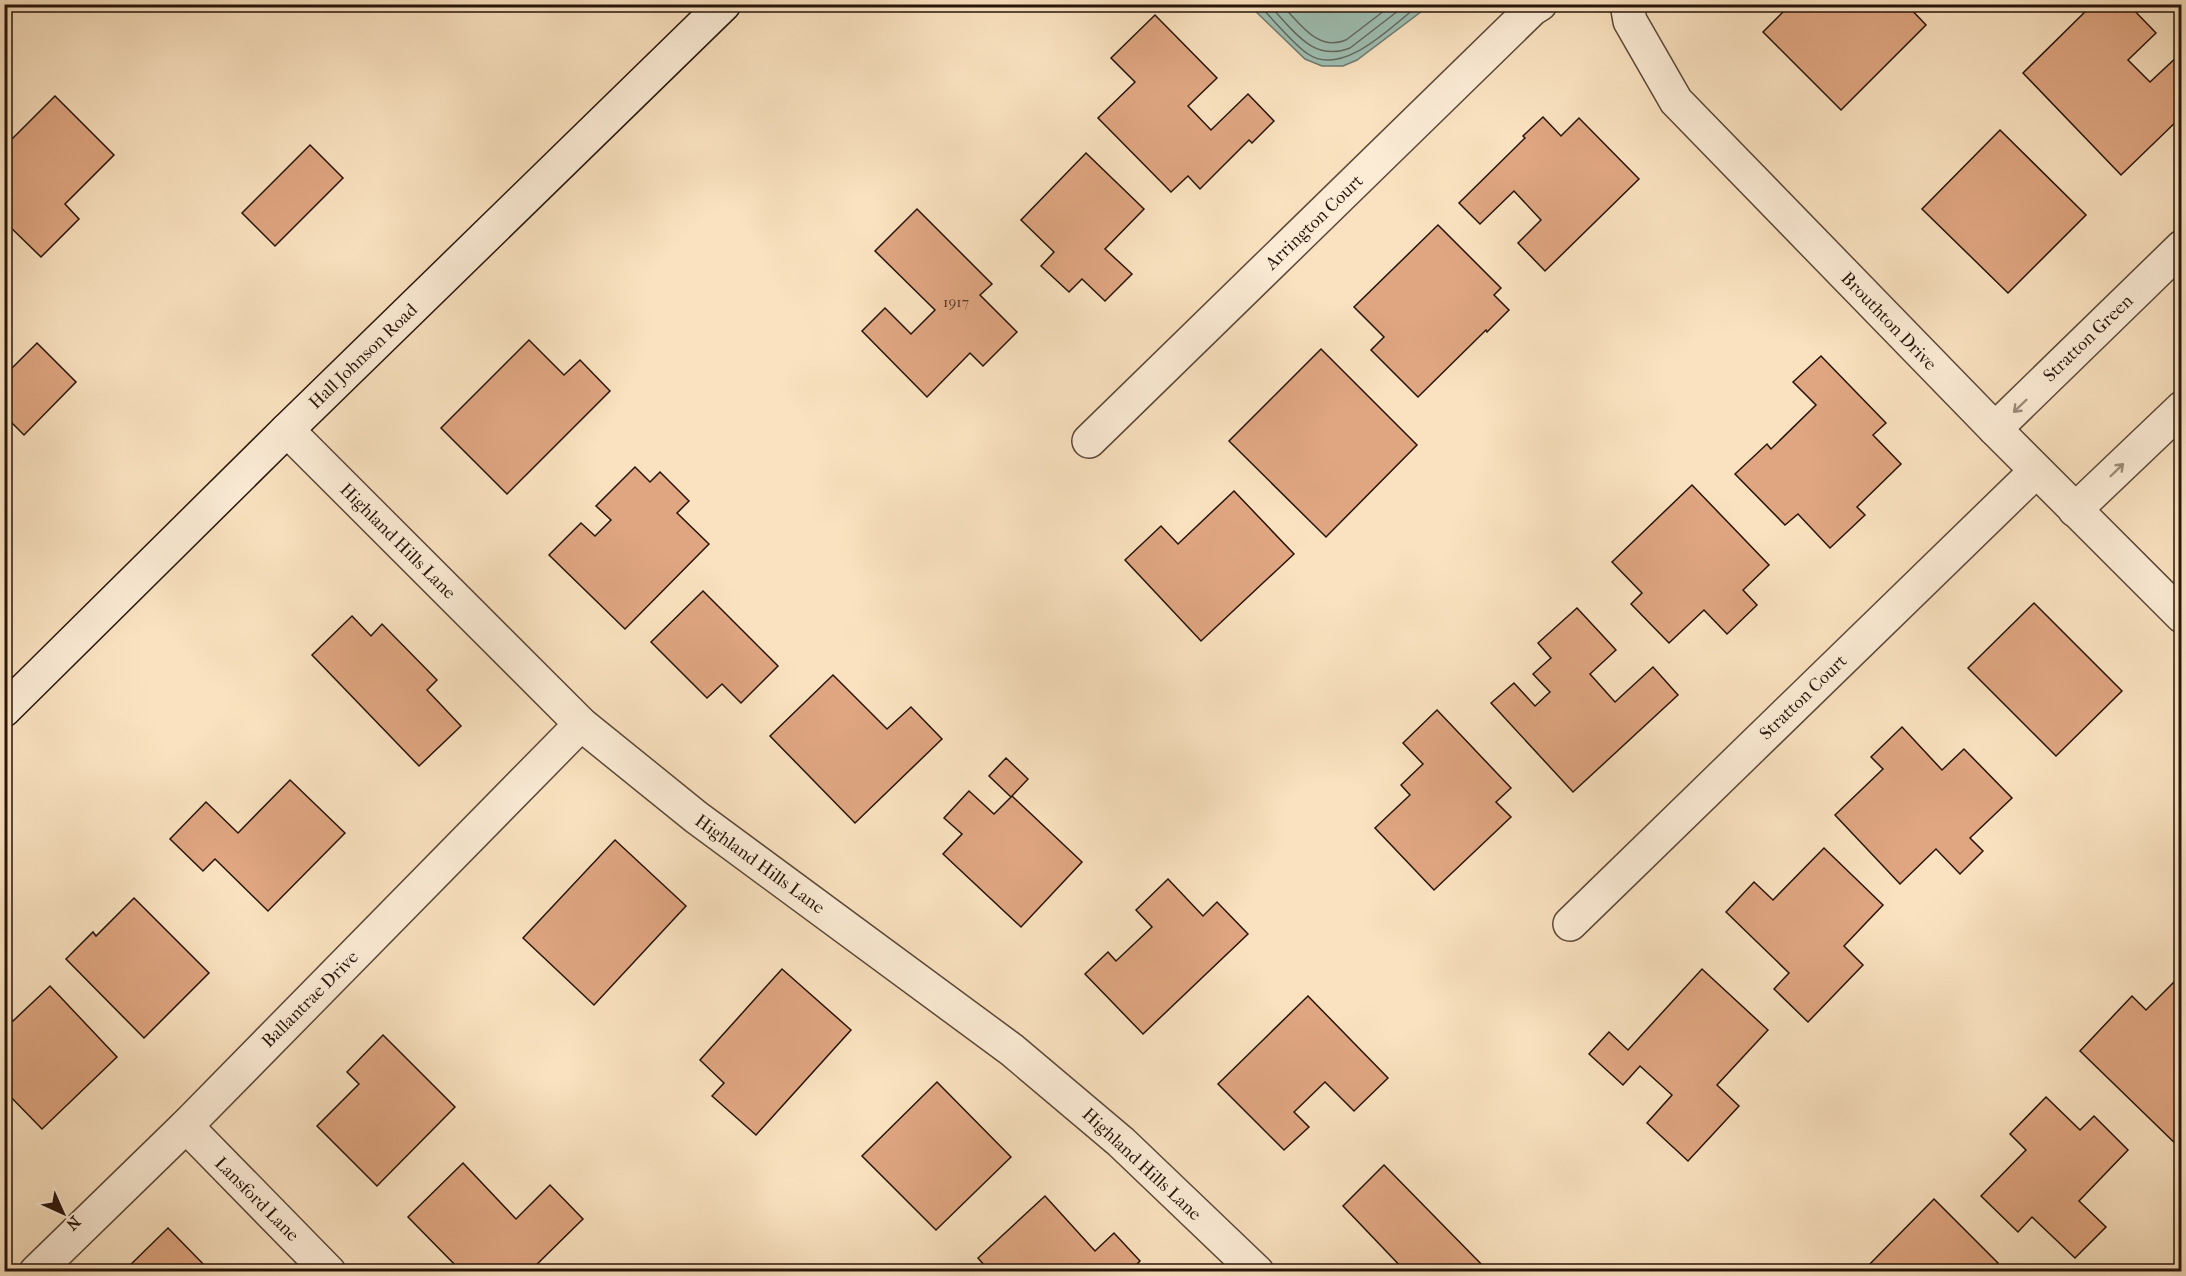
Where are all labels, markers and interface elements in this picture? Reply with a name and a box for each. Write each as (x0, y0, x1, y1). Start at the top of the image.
street label: Arrington Court (1260, 170, 1368, 275)
street label: Brouthton Drive (1836, 268, 1941, 375)
street label: Stratton Green (2039, 290, 2138, 386)
house number: 1917 (943, 293, 969, 311)
street label: Hall Johnson Road (305, 299, 422, 413)
one-way arrow (2012, 398, 2027, 413)
one-way arrow (2110, 462, 2125, 477)
street label: Highland Hills Lane (335, 479, 460, 604)
street label: Stratton Court (1755, 650, 1852, 744)
street label: Highland Hills Lane (691, 810, 829, 919)
street label: Ballantrae Drive (258, 947, 363, 1052)
street label: Highland Hills Lane (1078, 1104, 1206, 1225)
street label: Lansford Lane (210, 1153, 303, 1246)
north arrow (33, 1183, 93, 1243)
text: N (62, 1212, 84, 1235)

